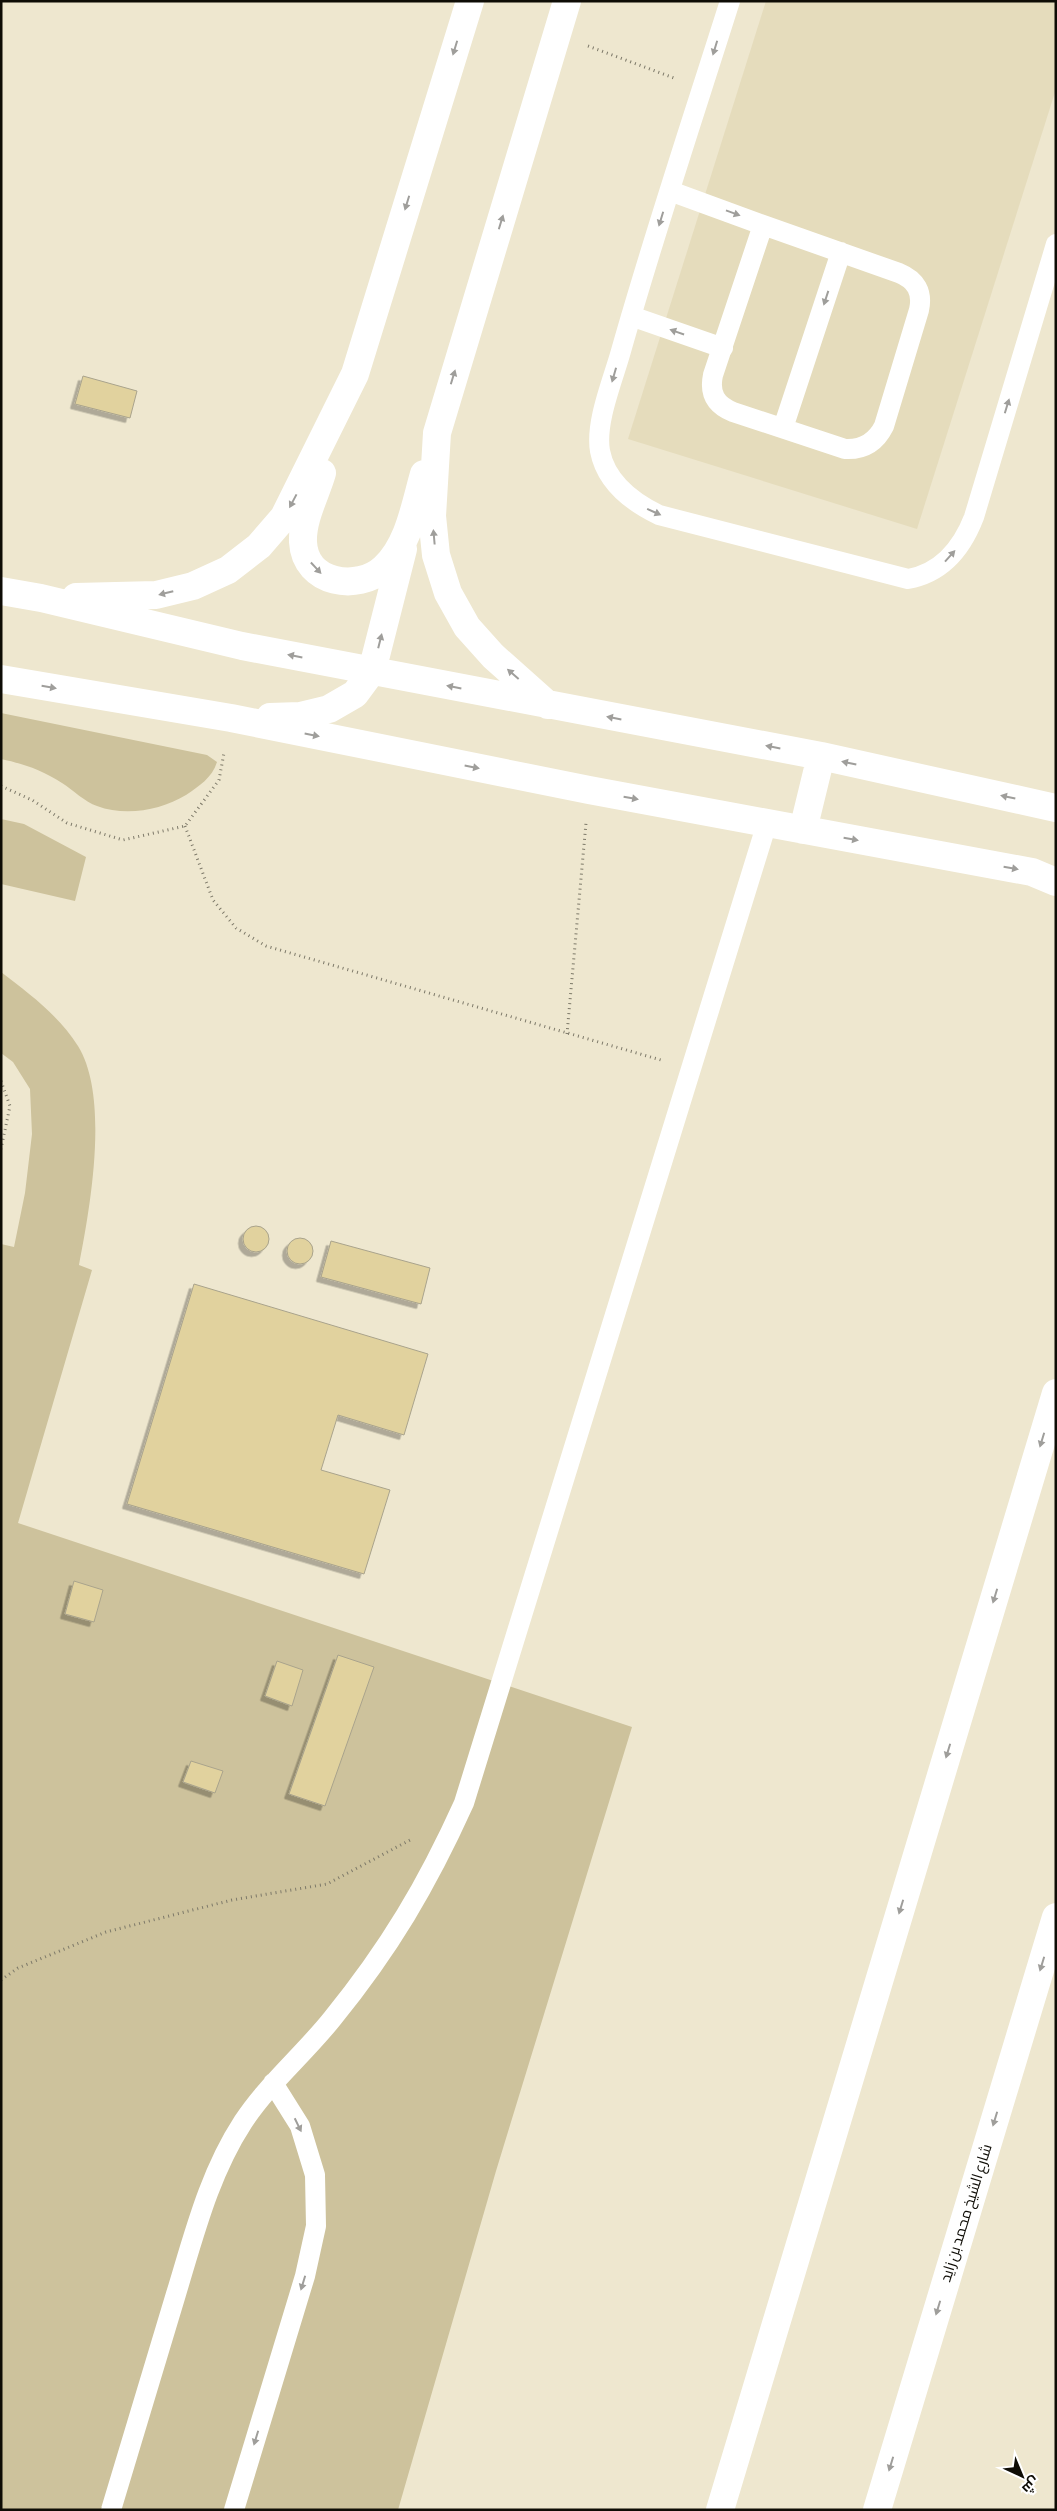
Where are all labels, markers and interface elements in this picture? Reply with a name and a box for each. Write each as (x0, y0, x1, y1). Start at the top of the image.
one-way arrow (451, 40, 459, 55)
one-way arrow (711, 40, 719, 55)
one-way arrow (403, 196, 411, 211)
one-way arrow (725, 210, 740, 218)
one-way arrow (657, 212, 665, 227)
one-way arrow (497, 214, 505, 229)
one-way arrow (821, 291, 829, 306)
one-way arrow (669, 328, 684, 336)
one-way arrow (610, 368, 618, 383)
one-way arrow (450, 369, 458, 384)
one-way arrow (1004, 399, 1012, 414)
one-way arrow (289, 494, 297, 508)
one-way arrow (647, 509, 661, 517)
one-way arrow (430, 529, 438, 545)
one-way arrow (944, 550, 955, 563)
one-way arrow (310, 562, 322, 574)
one-way arrow (158, 589, 173, 597)
one-way arrow (376, 633, 384, 648)
one-way arrow (286, 652, 302, 660)
one-way arrow (506, 668, 519, 679)
one-way arrow (446, 683, 462, 691)
one-way arrow (42, 684, 58, 692)
one-way arrow (605, 713, 621, 721)
one-way arrow (305, 731, 320, 739)
one-way arrow (765, 743, 781, 751)
one-way arrow (841, 758, 857, 766)
one-way arrow (464, 763, 479, 771)
one-way arrow (1000, 793, 1016, 801)
one-way arrow (624, 795, 640, 803)
one-way arrow (844, 835, 860, 843)
one-way arrow (1004, 865, 1020, 873)
one-way arrow (1037, 1433, 1045, 1448)
one-way arrow (990, 1588, 998, 1603)
one-way arrow (944, 1744, 952, 1759)
one-way arrow (897, 1900, 905, 1915)
one-way arrow (1037, 1956, 1045, 1971)
one-way arrow (990, 2112, 998, 2127)
one-way arrow (294, 2118, 302, 2132)
street label: شارع الشيخ محمد بن زايد (936, 2142, 997, 2285)
one-way arrow (299, 2275, 307, 2290)
one-way arrow (933, 2301, 941, 2316)
one-way arrow (252, 2431, 259, 2446)
north arrow (997, 2451, 1047, 2501)
one-way arrow (886, 2456, 894, 2471)
text: ش (1018, 2473, 1043, 2497)

